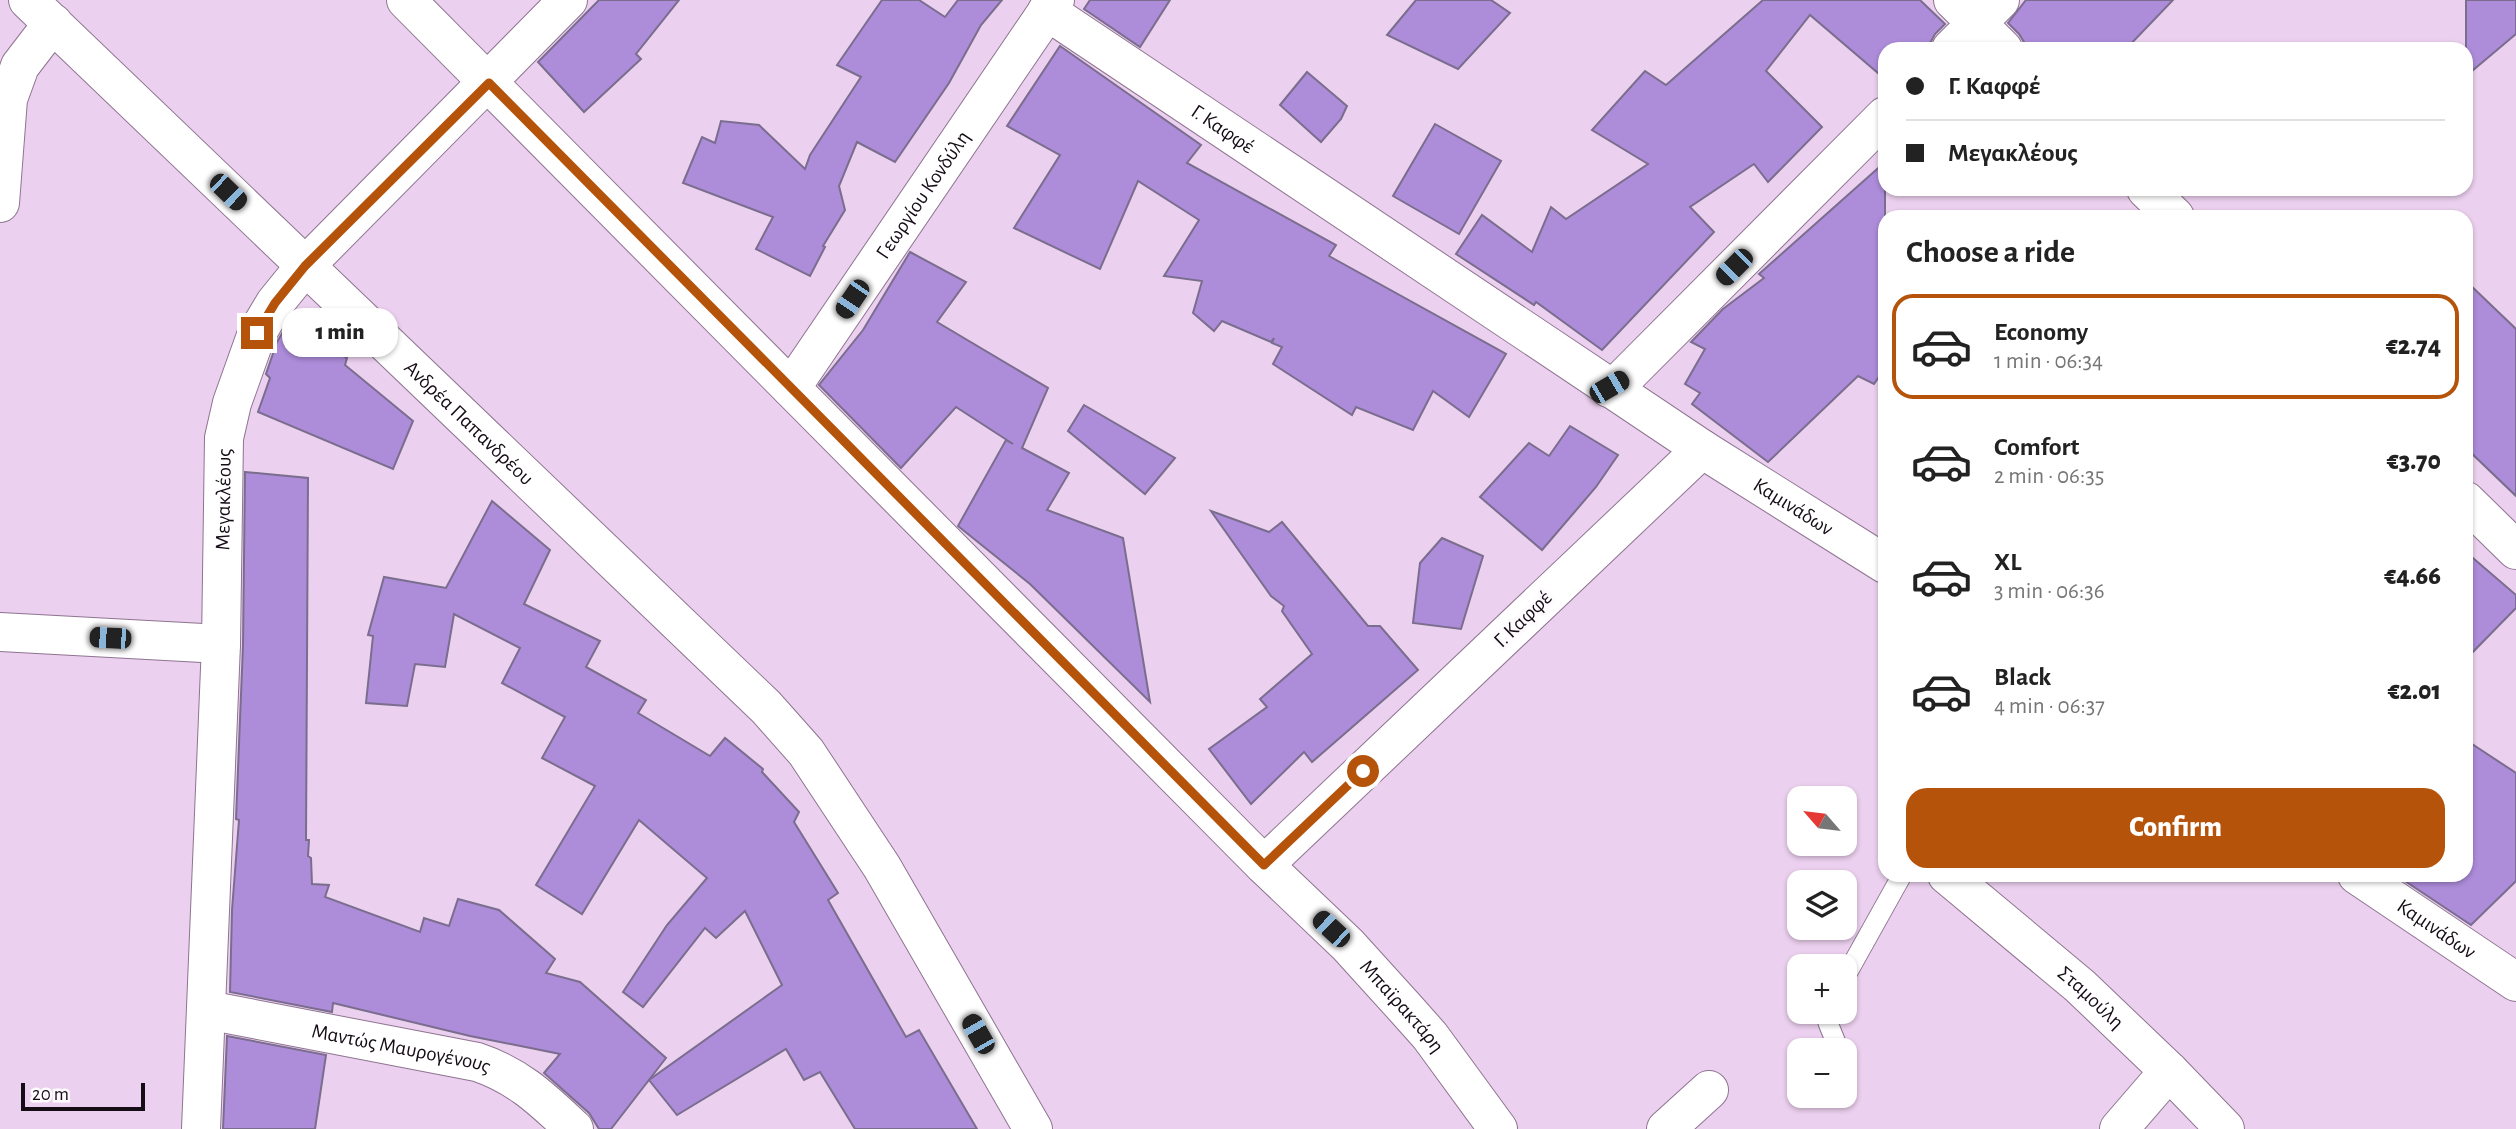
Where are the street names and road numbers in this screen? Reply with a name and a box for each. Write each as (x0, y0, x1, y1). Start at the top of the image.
street label: Γ. Καφφέ (1188, 100, 1259, 157)
street label: Γεωργίου Κονδύλη (872, 127, 973, 262)
street label: Ανδρέα Παπανδρέου (401, 356, 538, 489)
street label: Μεγακλέους (212, 448, 234, 551)
street label: Καμινάδων (1750, 474, 1837, 539)
street label: Γ. Καφφέ (1490, 587, 1556, 651)
street label: Καμινάδων (2393, 895, 2480, 963)
street label: Μπαϊρακτάρη (1356, 955, 1449, 1056)
street label: Σταμούλη (2054, 962, 2128, 1033)
street label: Μαντώς Μαυρογένους (310, 1020, 494, 1077)

